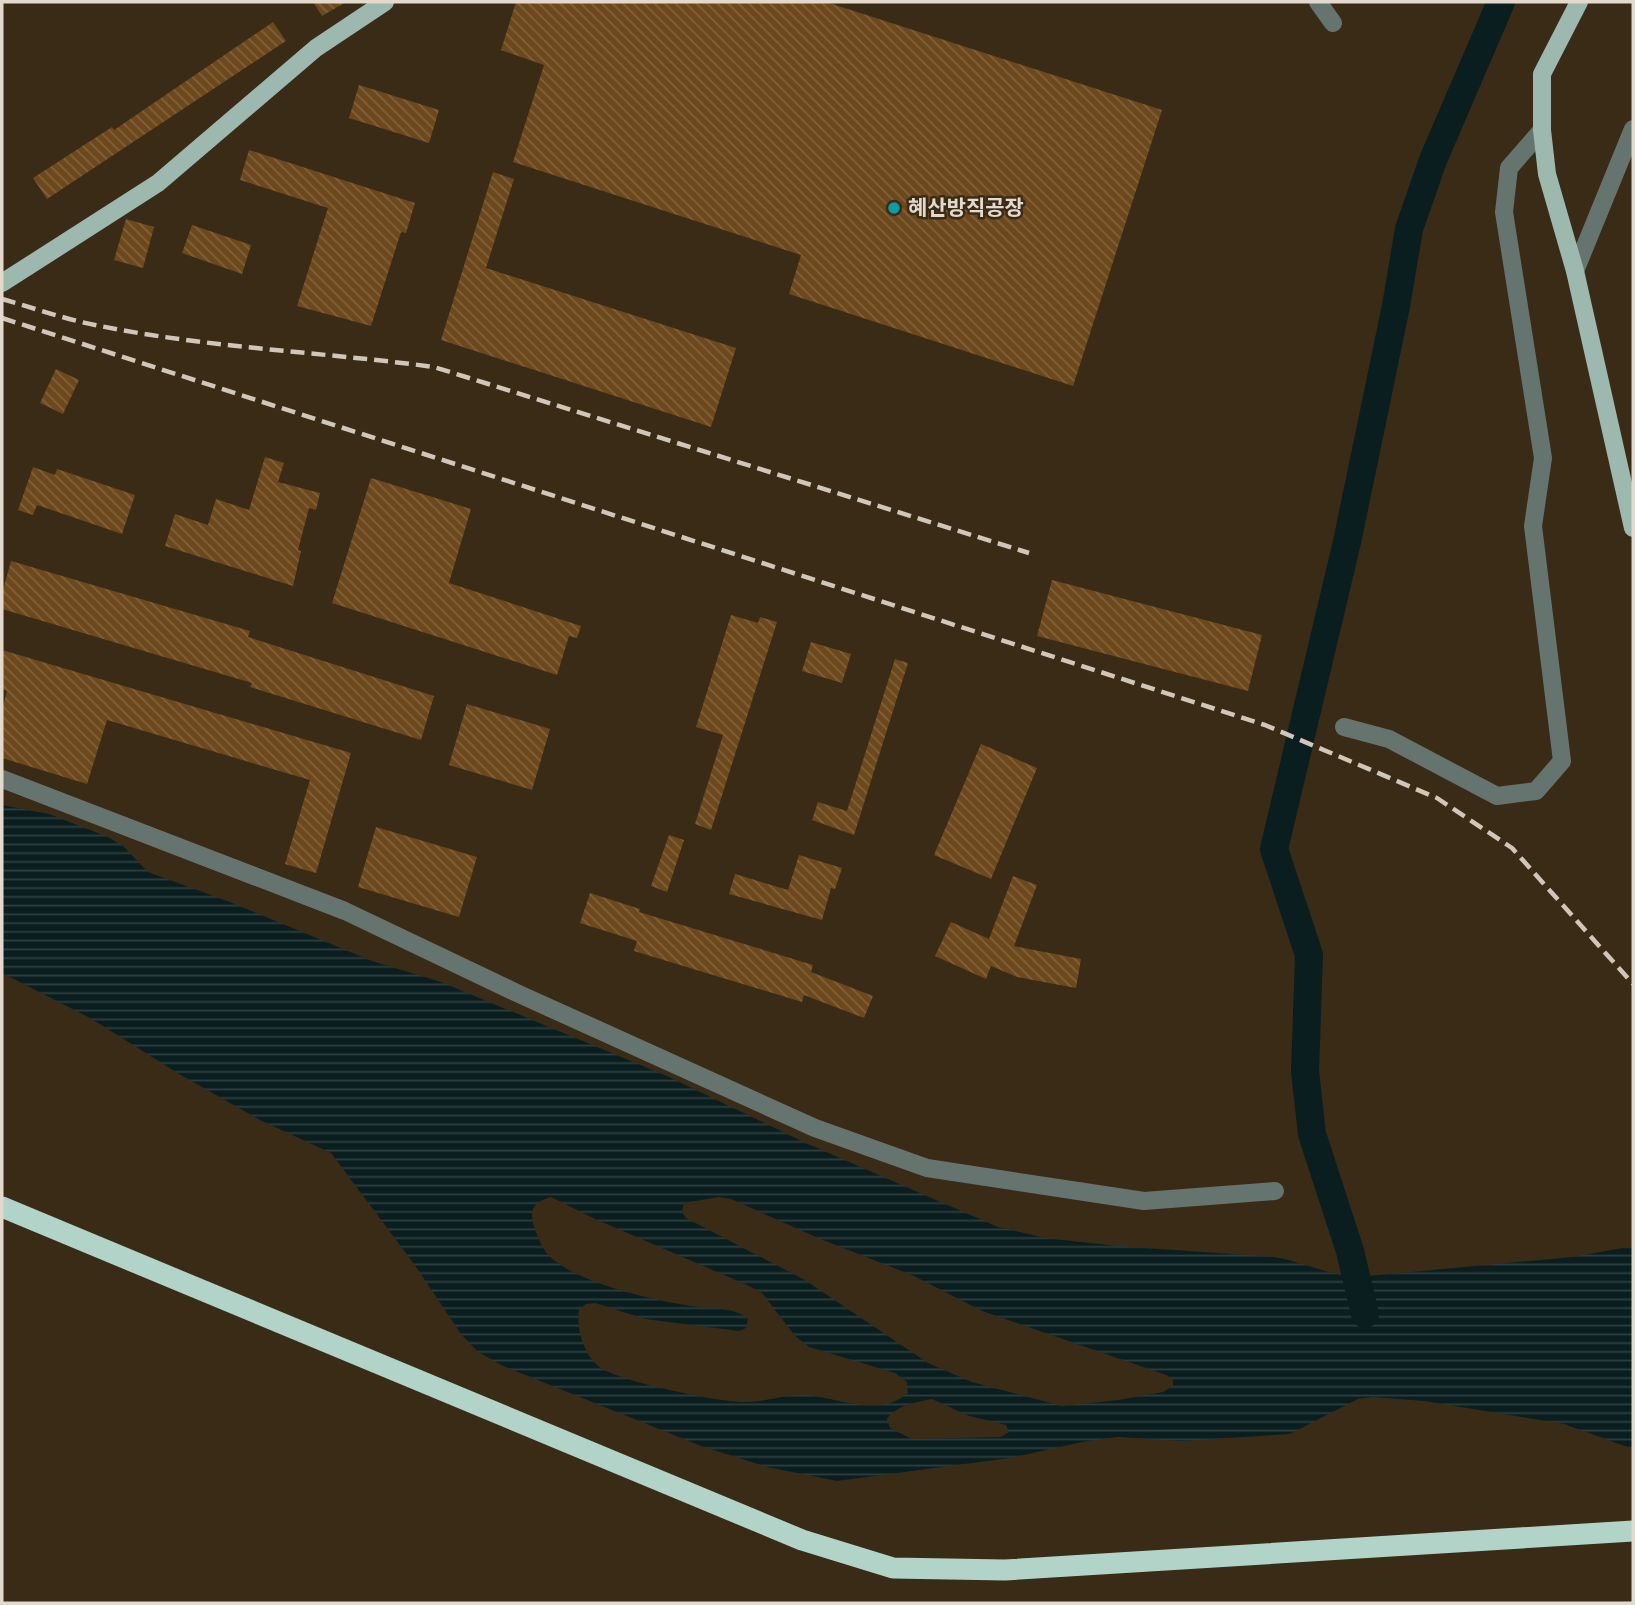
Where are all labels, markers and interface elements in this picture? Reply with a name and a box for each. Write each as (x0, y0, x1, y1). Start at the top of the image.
place label: 혜산방직공장 (908, 193, 1024, 222)
marker: 혜산방직공장 (886, 200, 902, 216)

